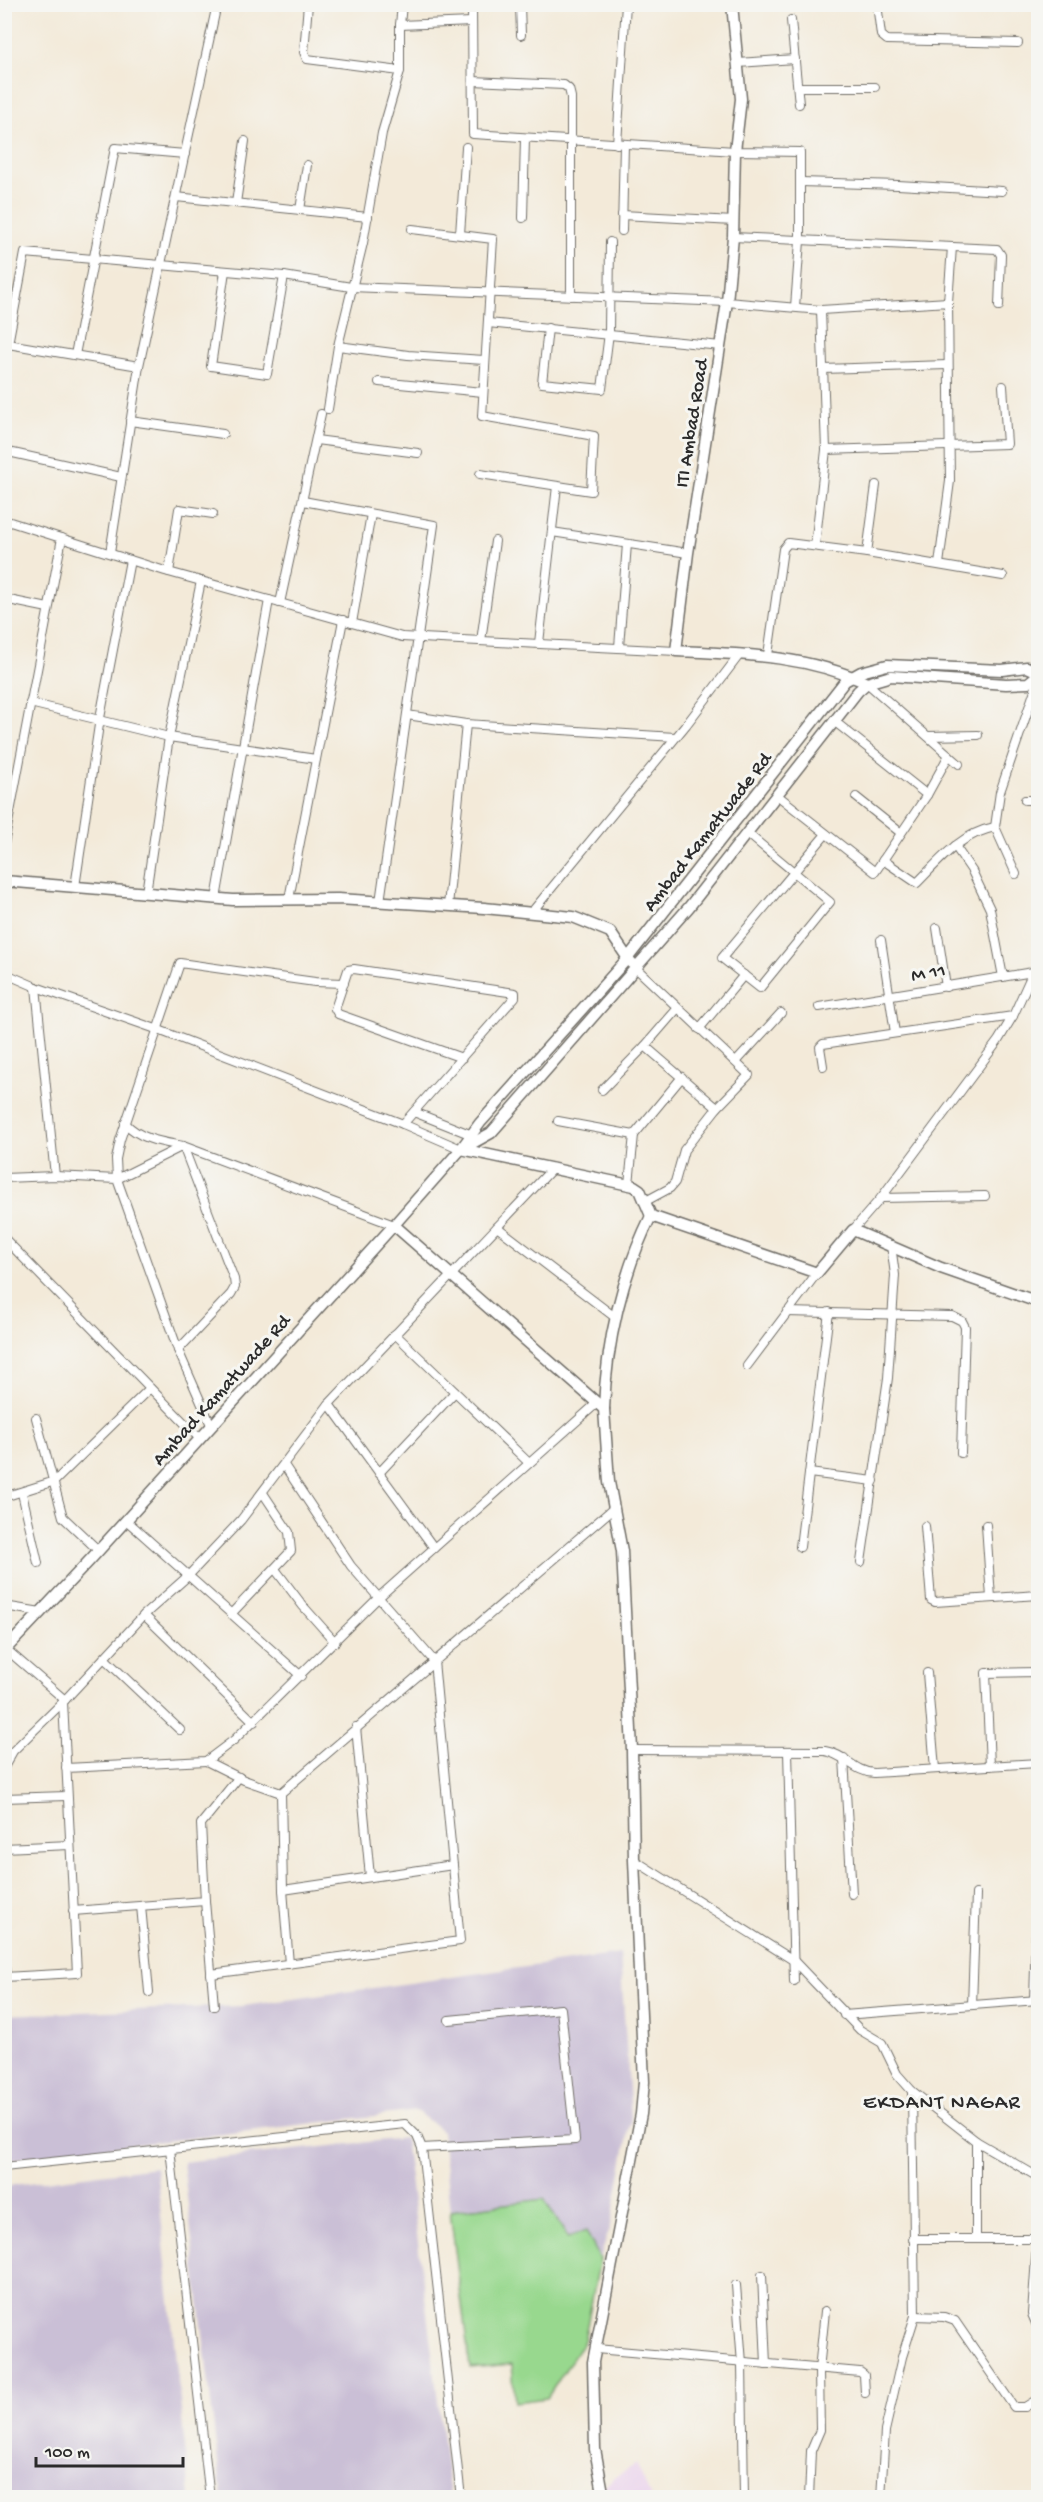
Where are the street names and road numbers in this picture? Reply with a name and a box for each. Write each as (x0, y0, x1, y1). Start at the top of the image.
street label: ITI Ambad Road (672, 355, 715, 489)
street label: Ambad Kamatwade Rd (640, 747, 779, 917)
street label: M 11 (910, 960, 948, 989)
street label: Ambad Kamatwade Rd (149, 1309, 298, 1472)

